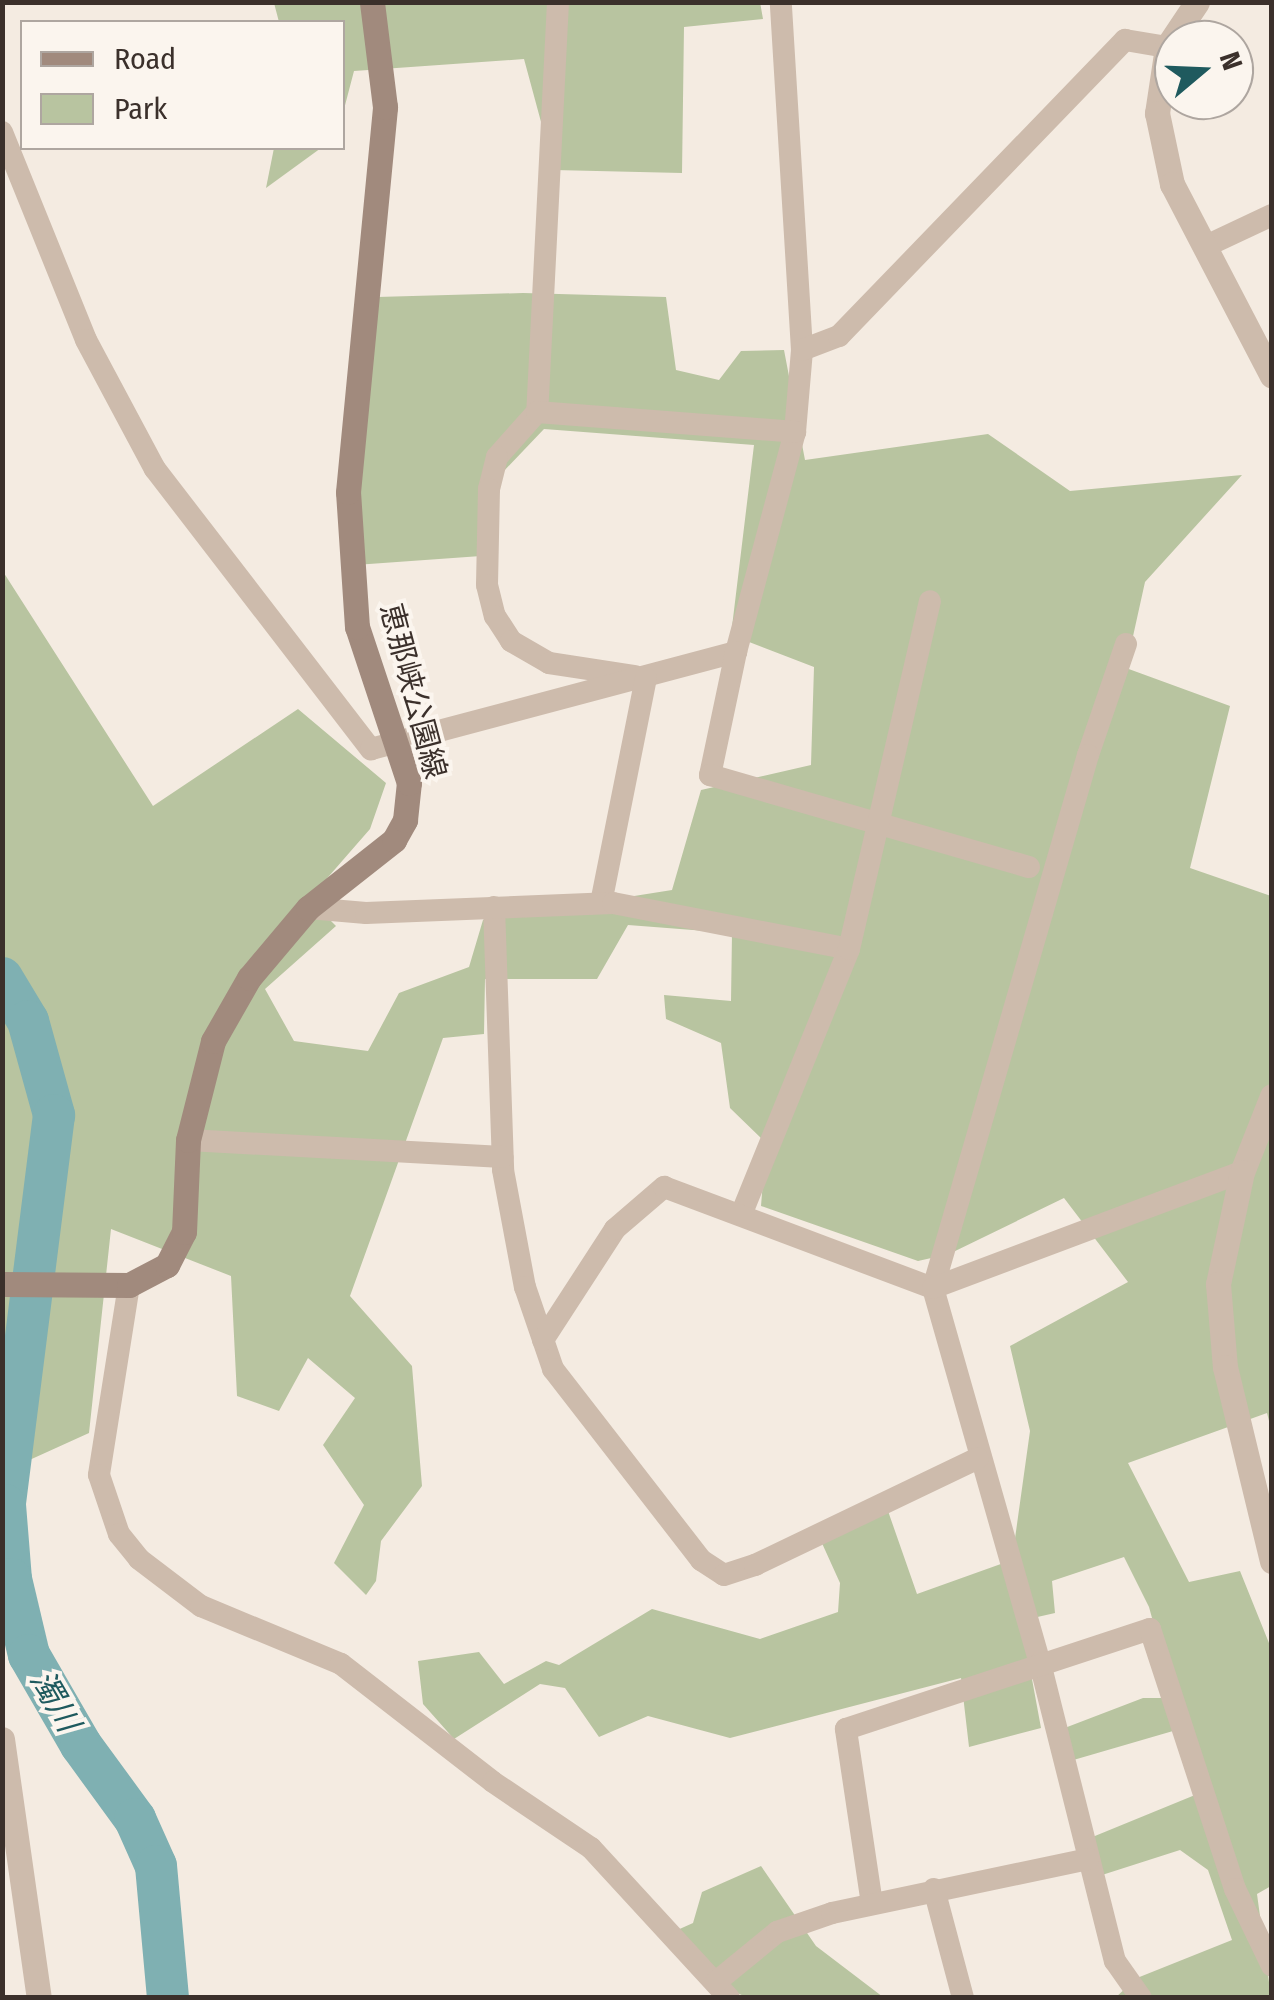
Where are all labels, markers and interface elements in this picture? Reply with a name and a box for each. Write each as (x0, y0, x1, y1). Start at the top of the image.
legend (20, 20, 345, 150)
north arrow (1154, 20, 1254, 120)
text: Road (114, 41, 176, 77)
text: N (1213, 47, 1249, 74)
text: Park (114, 91, 167, 127)
street label: 恵那峡公園線 (372, 599, 454, 783)
water label: 濁川 (22, 1664, 88, 1738)

